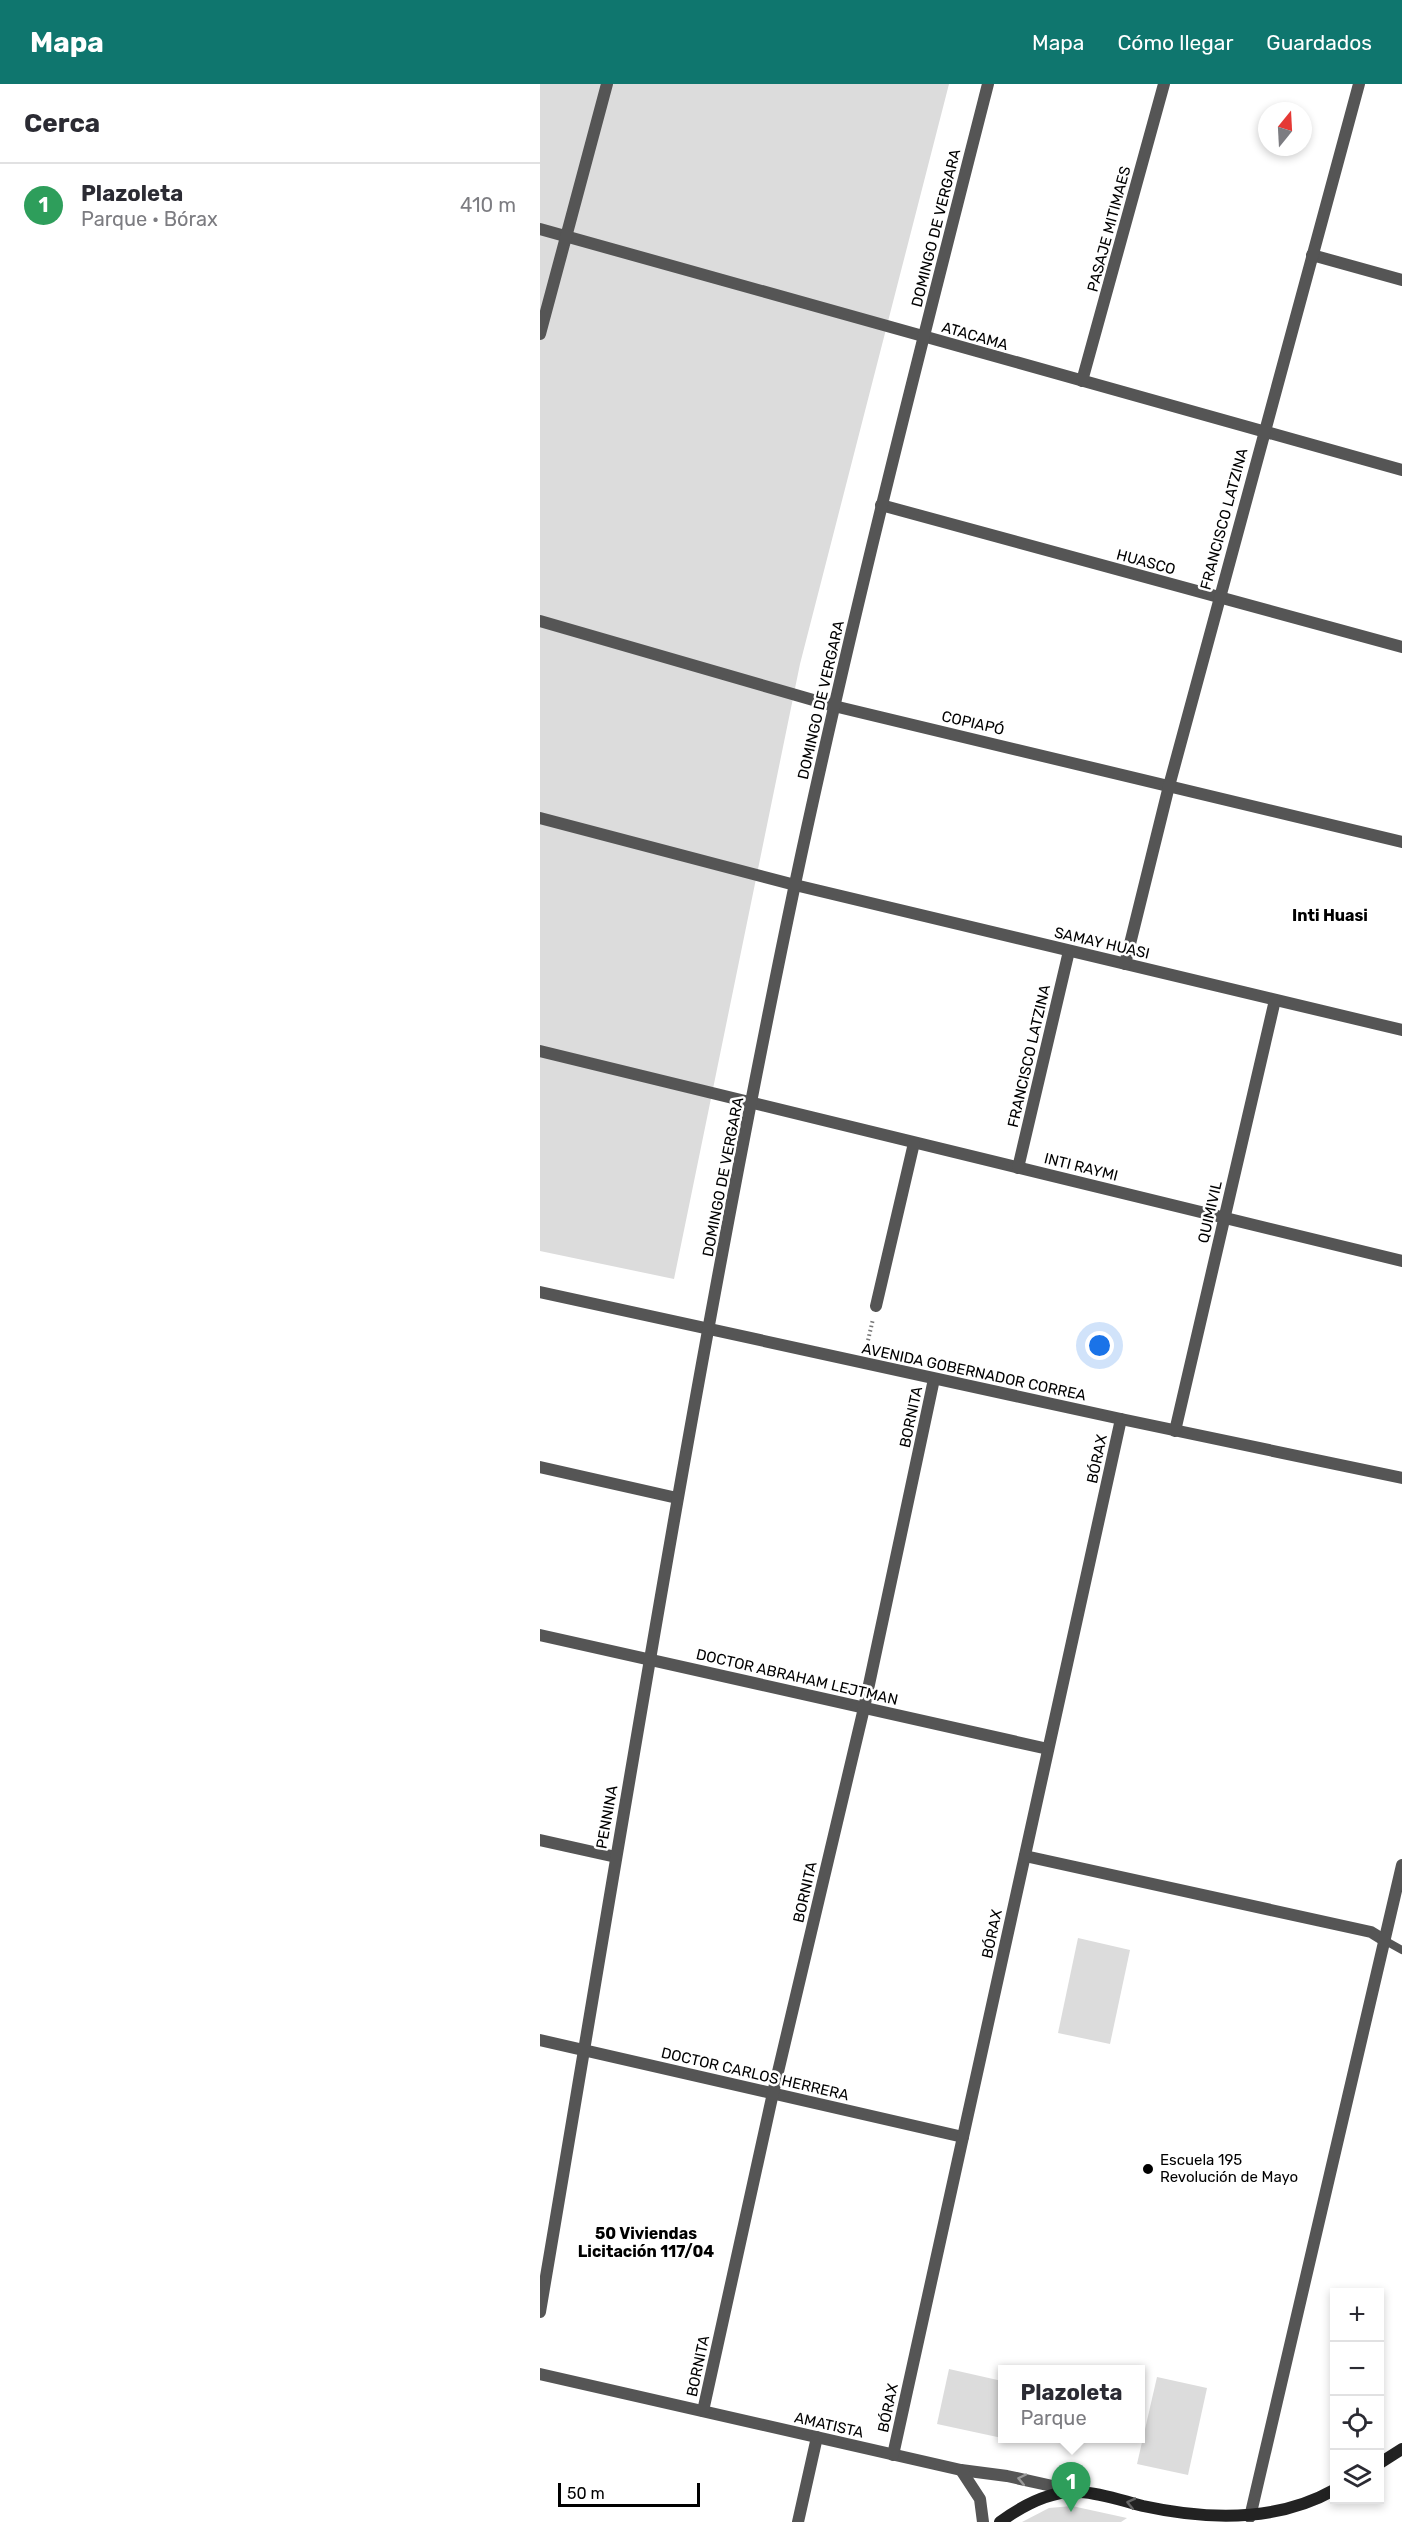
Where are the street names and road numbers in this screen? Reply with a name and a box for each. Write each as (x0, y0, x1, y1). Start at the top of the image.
street label: DOMINGO DE VERGARA (908, 147, 964, 309)
street label: PASAJE MITIMAES (1084, 164, 1134, 294)
street label: ATACAMA (940, 318, 1010, 354)
street label: FRANCISCO LATZINA (1196, 446, 1252, 592)
street label: HUASCO (1114, 545, 1178, 579)
street label: DOMINGO DE VERGARA (794, 619, 848, 781)
street label: COPIAPÓ (940, 707, 1006, 739)
street label: SAMAY HUASI (1053, 923, 1151, 963)
street label: FRANCISCO LATZINA (1004, 983, 1054, 1129)
street label: DOMINGO DE VERGARA (699, 1096, 747, 1258)
street label: INTI RAYMI (1042, 1149, 1120, 1185)
street label: QUIMIVIL (1194, 1179, 1226, 1245)
street label: AVENIDA GOBERNADOR CORREA (860, 1339, 1088, 1405)
street label: BORNITA (896, 1385, 926, 1449)
street label: BÓRAX (1083, 1432, 1111, 1485)
street label: DOCTOR ABRAHAM LEJTMAN (694, 1645, 900, 1709)
street label: PENNINA (593, 1784, 621, 1850)
street label: BORNITA (789, 1860, 821, 1924)
street label: BÓRAX (978, 1907, 1006, 1960)
street label: DOCTOR CARLOS HERRERA (659, 2044, 851, 2104)
street label: BORNITA (683, 2334, 713, 2398)
street label: BÓRAX (874, 2381, 902, 2434)
street label: AMATISTA (793, 2408, 865, 2442)

